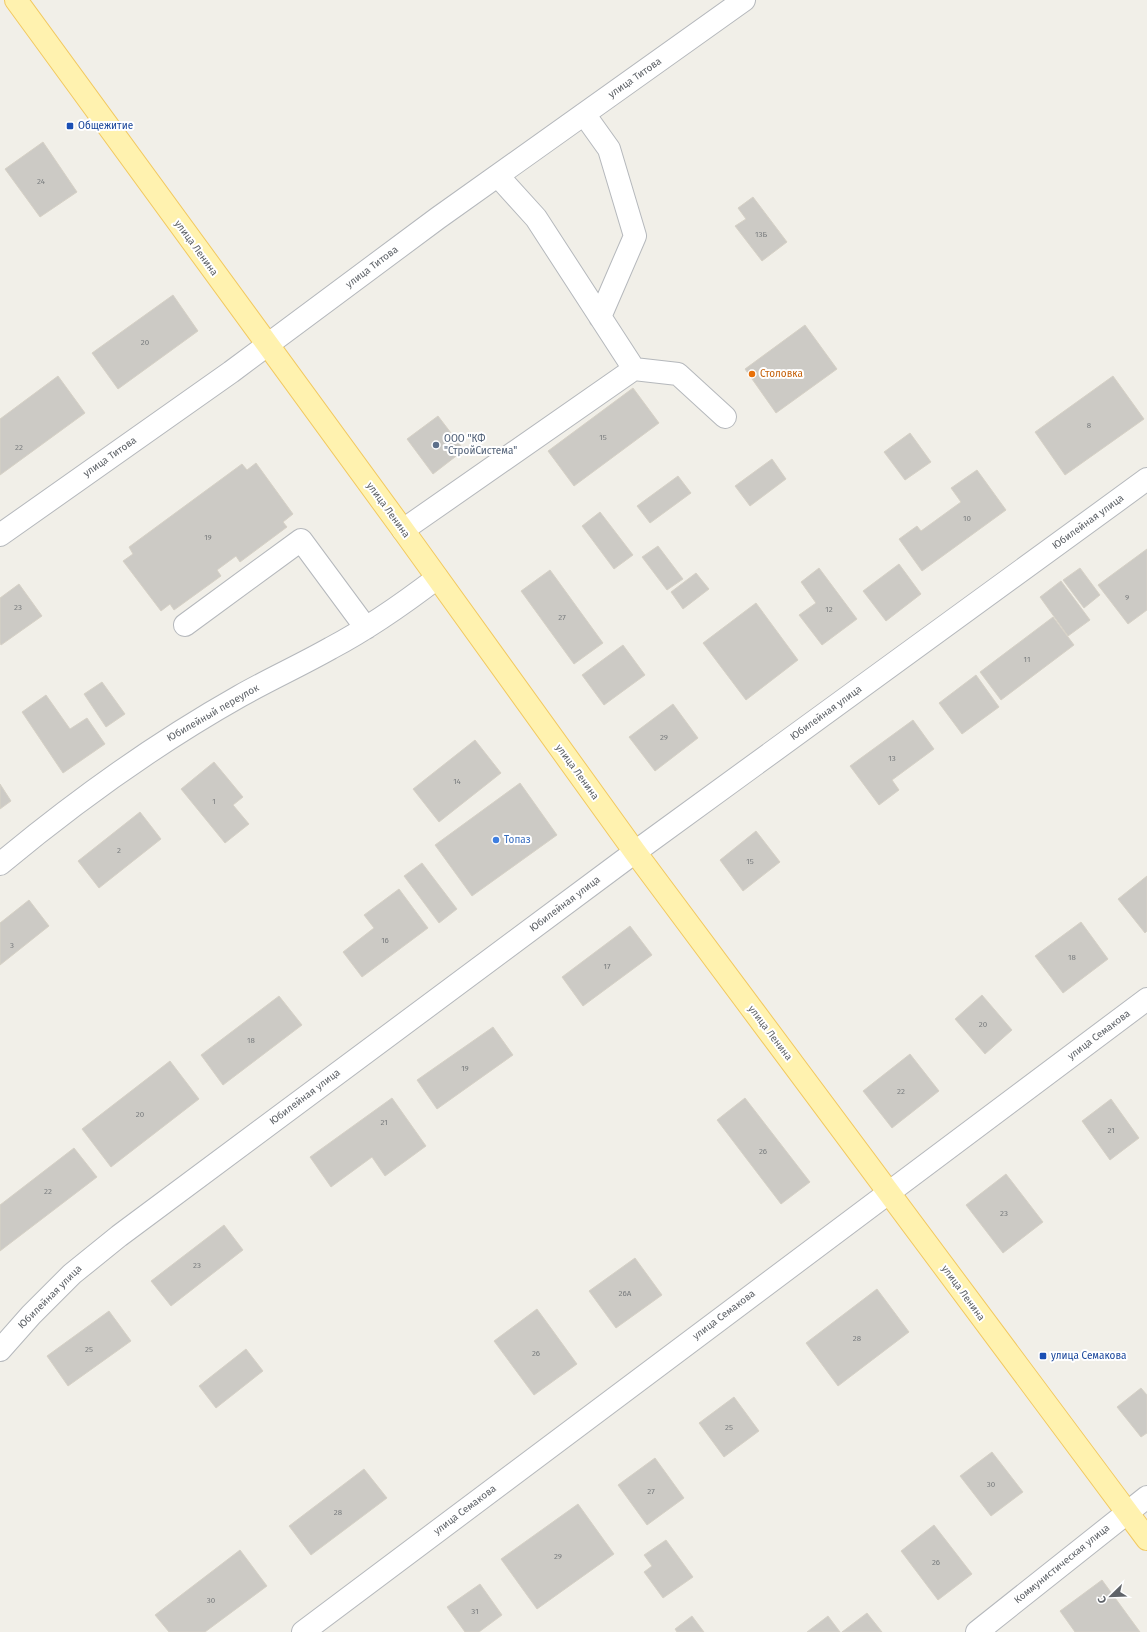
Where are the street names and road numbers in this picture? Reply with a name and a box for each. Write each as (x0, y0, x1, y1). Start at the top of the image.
street label: улица Титова (606, 55, 664, 101)
street label: улица Ленина (172, 218, 220, 278)
street label: улица Титова (343, 243, 401, 291)
street label: улица Титова (81, 434, 139, 480)
street label: улица Ленина (364, 480, 412, 540)
street label: Юбилейная улица (1050, 492, 1126, 552)
street label: Юбилейный переулок (165, 681, 262, 744)
street label: Юбилейная улица (788, 683, 864, 743)
street label: улица Ленина (553, 742, 601, 802)
street label: Юбилейная улица (527, 874, 603, 934)
street label: улица Ленина (745, 1003, 795, 1063)
street label: улица Семакова (1065, 1008, 1133, 1062)
street label: Юбилейная улица (267, 1067, 343, 1127)
street label: Юбилейная улица (16, 1263, 84, 1331)
street label: улица Ленина (939, 1263, 987, 1323)
street label: улица Семакова (690, 1288, 758, 1342)
street label: улица Семакова (431, 1483, 499, 1537)
street label: Коммунистическая улица (1012, 1522, 1112, 1606)

